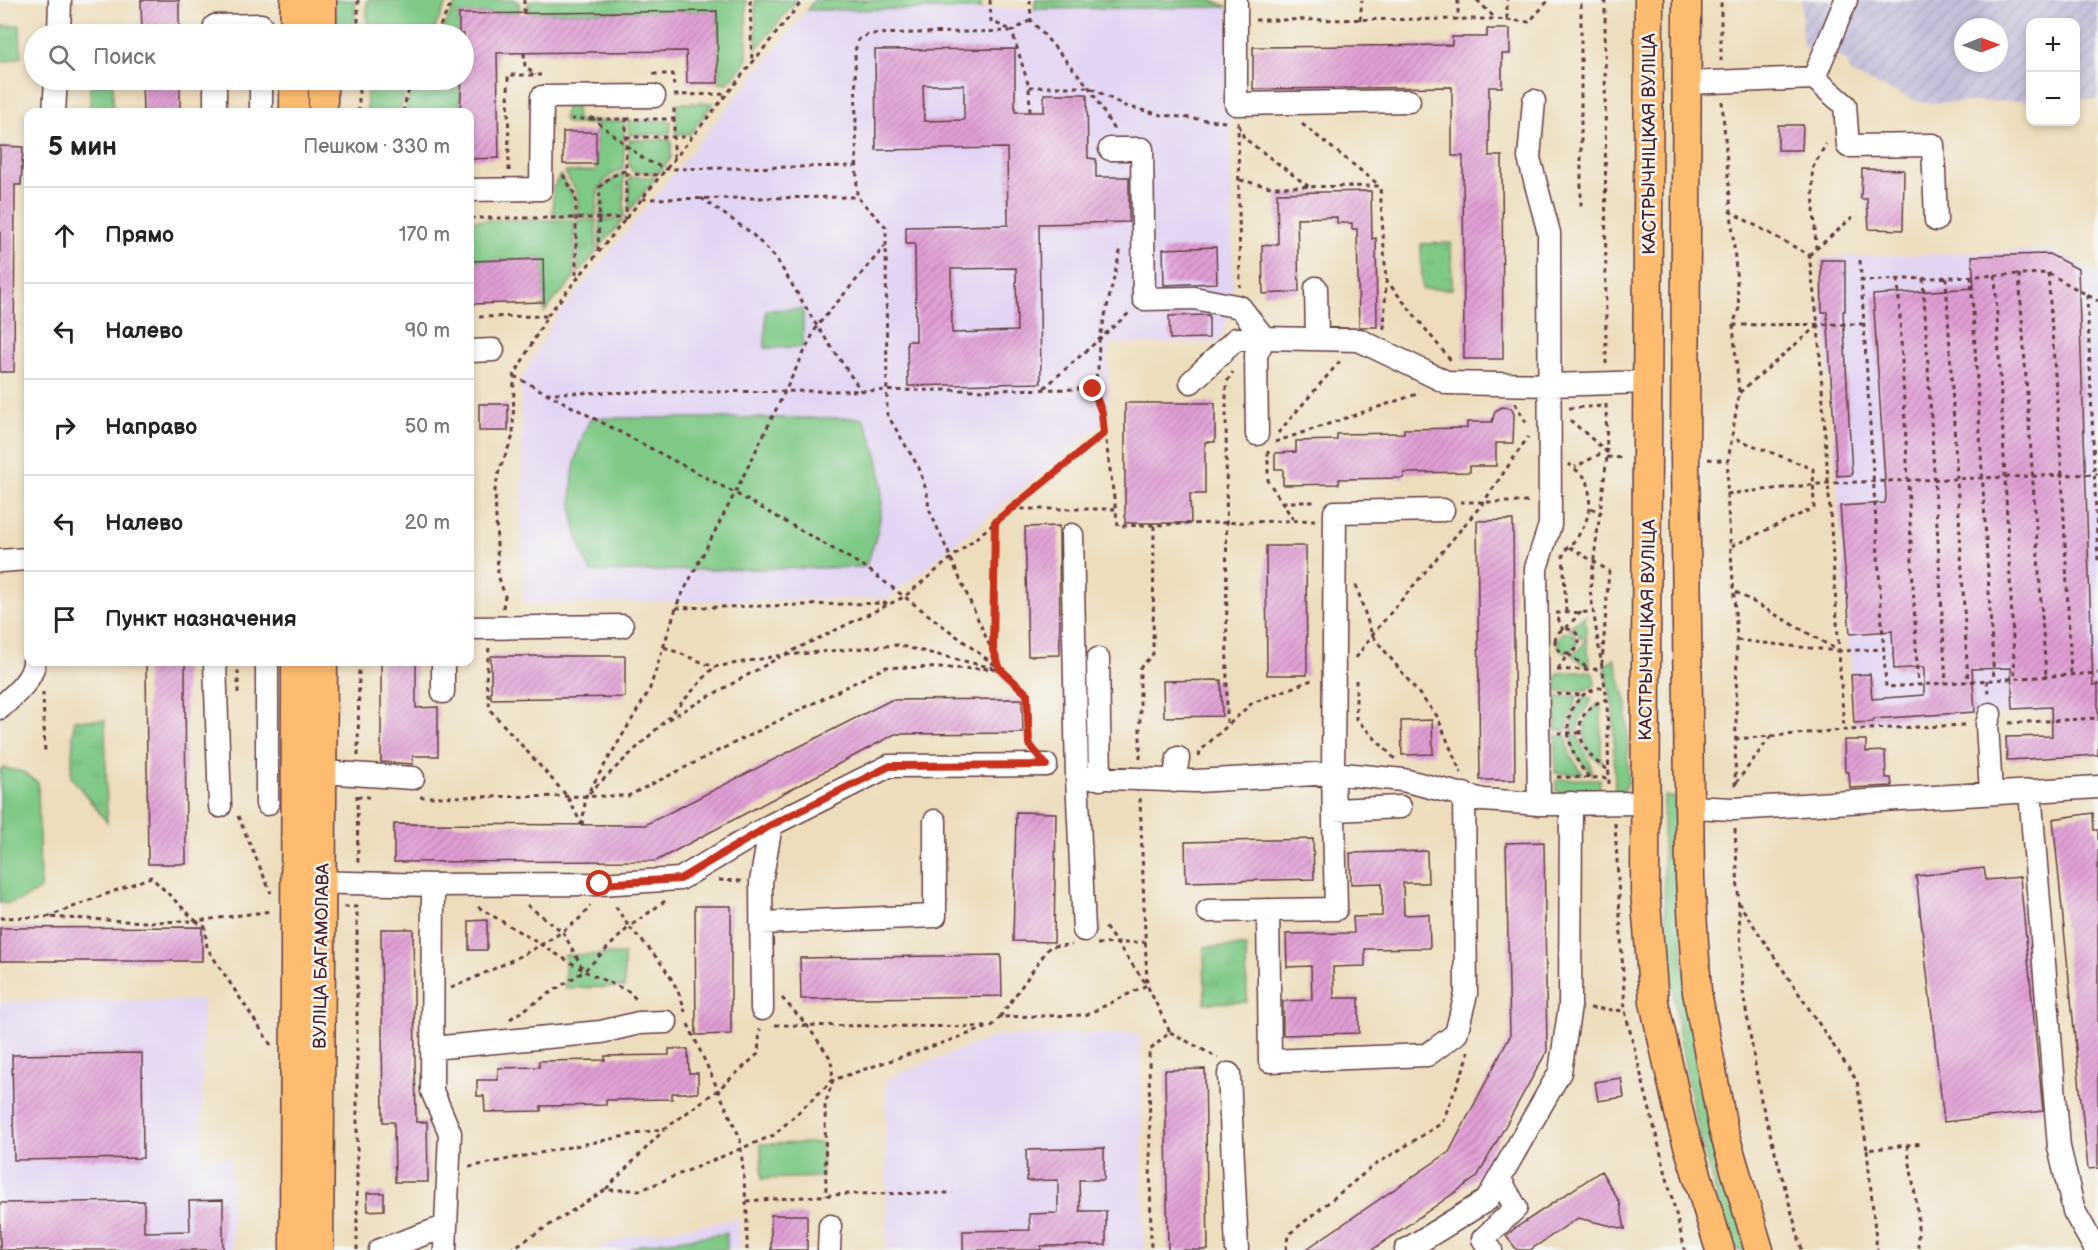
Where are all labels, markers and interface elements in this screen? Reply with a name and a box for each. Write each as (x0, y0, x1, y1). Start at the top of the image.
north arrow (1954, 18, 2008, 72)
map controls (2026, 18, 2080, 126)
button: + (2026, 18, 2080, 72)
search box (24, 24, 474, 90)
street label: КАСТРЫЧНІЦКАЯ ВУЛІЦА (1639, 33, 1660, 255)
icon: search (45, 41, 78, 74)
text: Поиск (93, 44, 156, 71)
button: − (2026, 72, 2080, 126)
text: 5 мин (48, 132, 117, 163)
text: Пешком · 330 m (303, 135, 450, 159)
icon: ahead (48, 219, 81, 252)
text: Прямо (105, 222, 174, 249)
text: 170 m (399, 223, 450, 247)
icon: left (48, 315, 81, 348)
text: Налево (105, 318, 183, 345)
text: 90 m (405, 319, 450, 343)
route end (1079, 375, 1105, 401)
icon: right (48, 411, 81, 444)
text: Направо (105, 414, 197, 441)
text: 50 m (405, 415, 450, 439)
icon: left (48, 507, 81, 540)
text: Налево (105, 510, 183, 537)
text: 20 m (405, 511, 450, 535)
street label: КАСТРЫЧНІЦКАЯ ВУЛІЦА (1635, 519, 1660, 741)
icon: arrive (48, 603, 81, 636)
text: Пункт назначения (105, 606, 297, 633)
street label: ВУЛІЦА БАГАМОЛАВА (309, 863, 334, 1049)
route start (586, 870, 612, 896)

